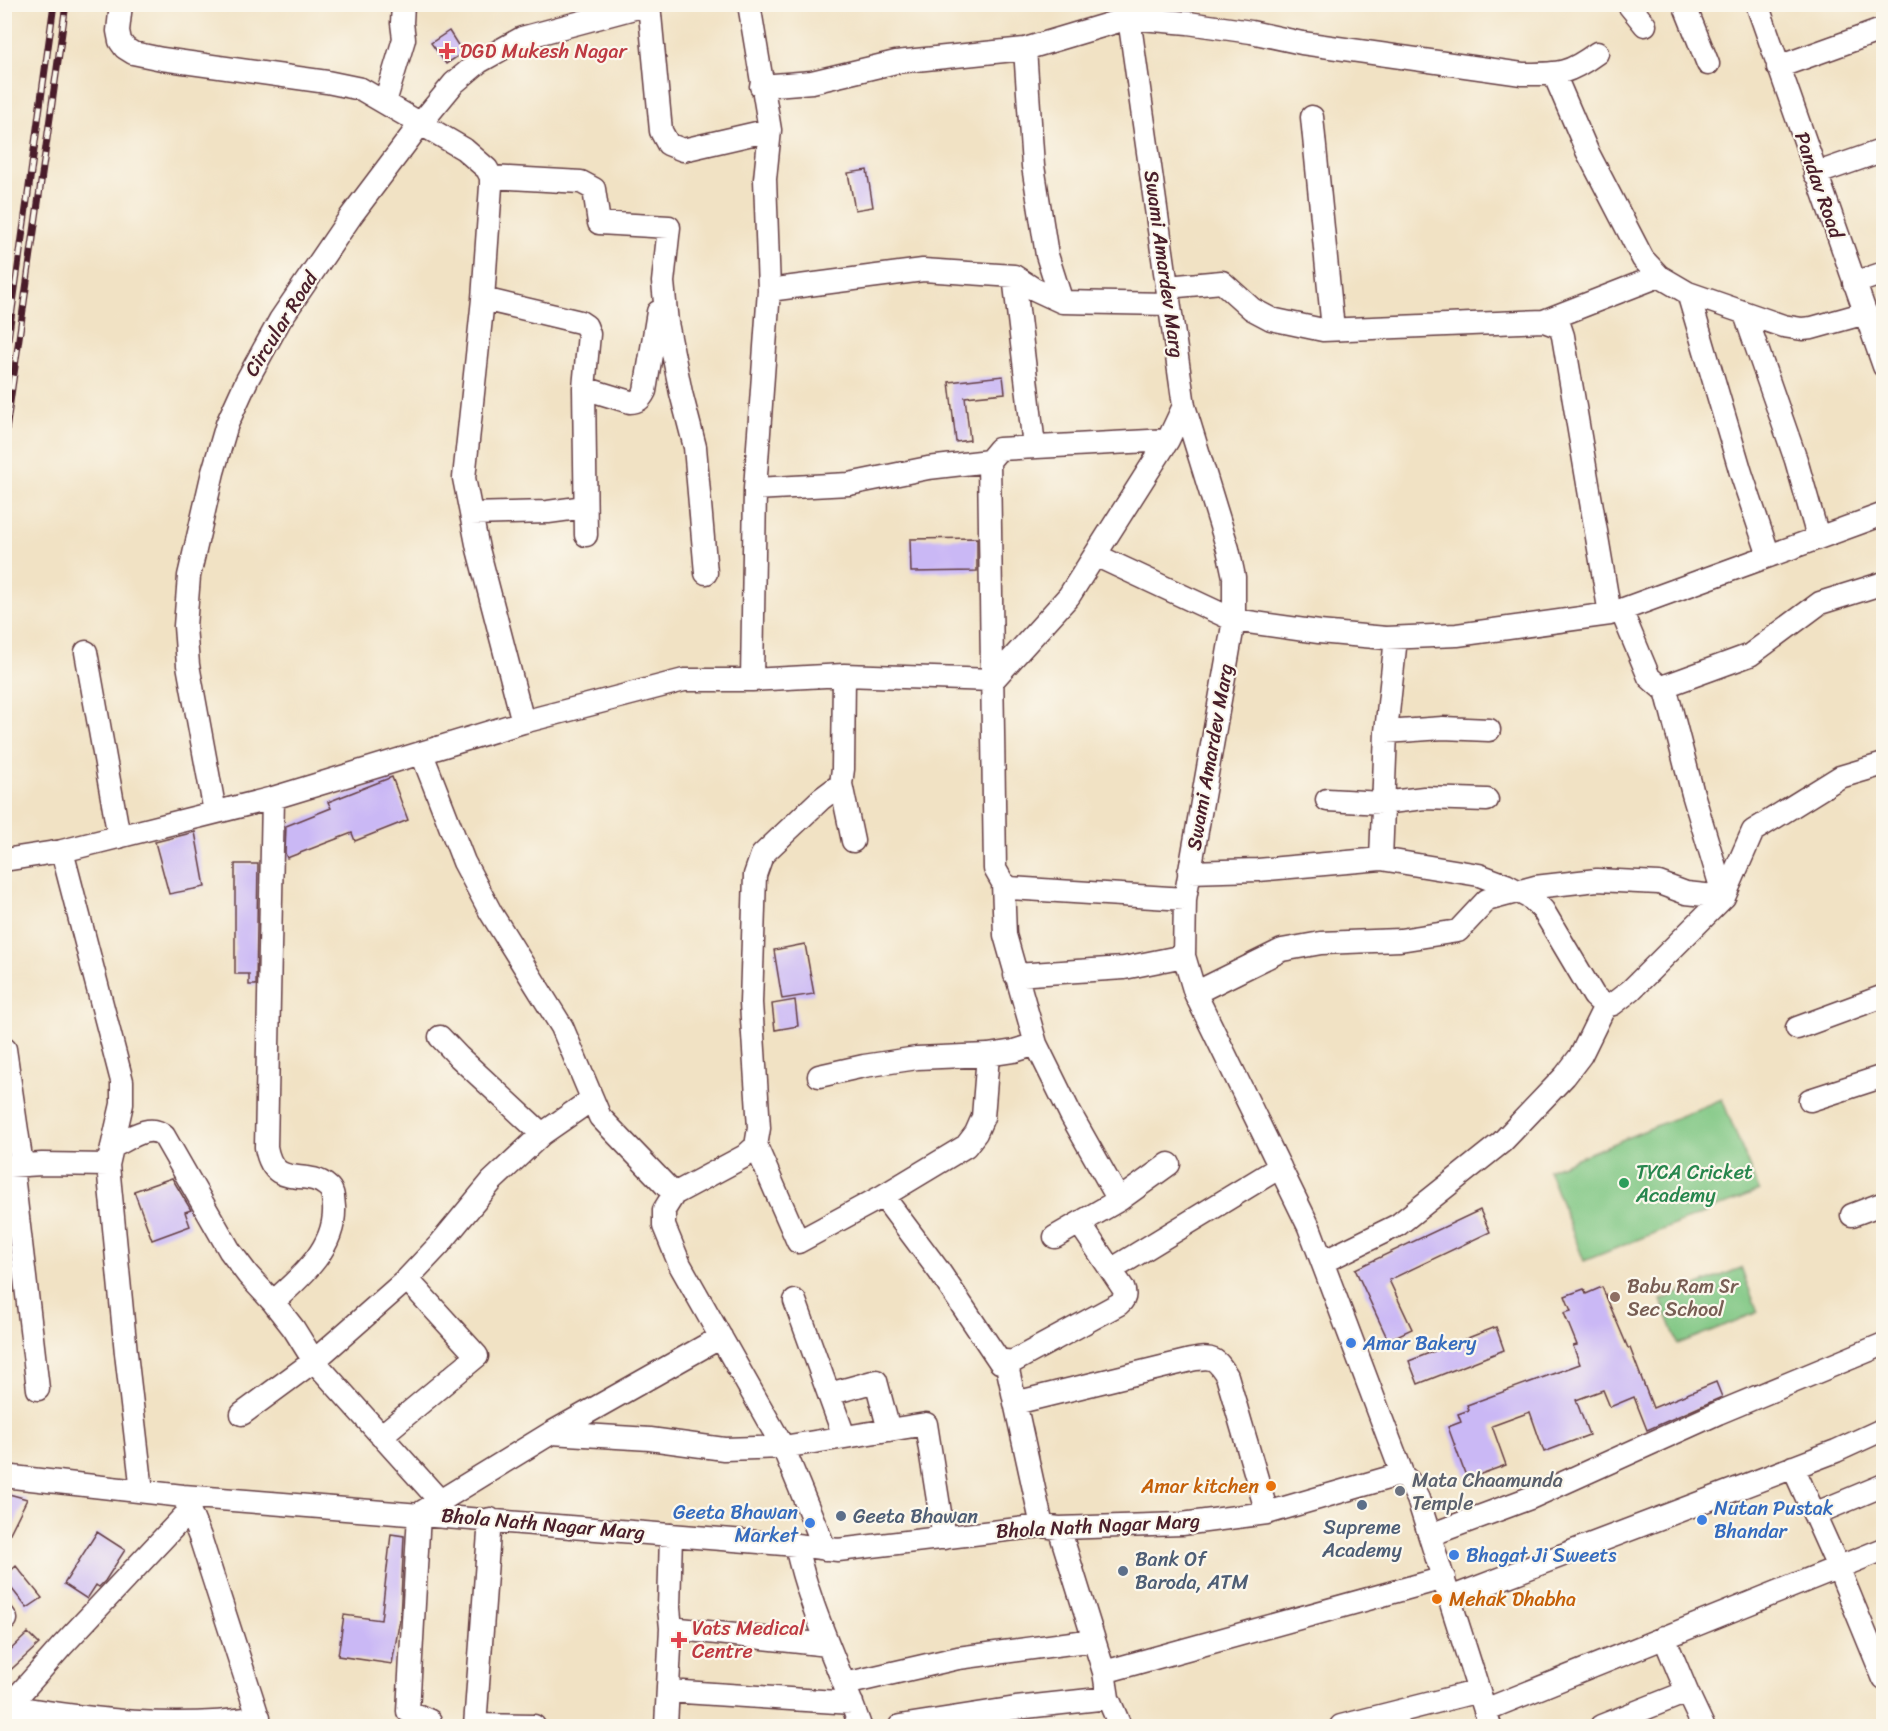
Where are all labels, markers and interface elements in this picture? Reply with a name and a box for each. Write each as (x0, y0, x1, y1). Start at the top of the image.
place label: DGD Mukesh Nagar (460, 34, 628, 69)
marker: DGD Mukesh Nagar (438, 42, 456, 60)
street label: Pandav Road (1784, 127, 1854, 244)
street label: Swami Amardev Marg (1134, 168, 1194, 360)
street label: Circular Road (235, 263, 328, 384)
street label: Swami Amardev Marg (1176, 661, 1244, 853)
place label: TYCA Cricket Academy (1635, 1155, 1753, 1213)
marker: TYCA Cricket Academy (1617, 1176, 1631, 1190)
place label: Babu Ram Sr Sec School (1627, 1269, 1739, 1327)
marker: Babu Ram Sr Sec School (1608, 1290, 1622, 1304)
place label: Amar Bakery (1362, 1326, 1477, 1361)
marker: Amar Bakery (1344, 1336, 1358, 1350)
place label: Mata Chaamunda Temple (1412, 1463, 1563, 1521)
place label: Amar kitchen (1140, 1469, 1259, 1504)
marker: Amar kitchen (1264, 1479, 1278, 1493)
marker: Mata Chaamunda Temple (1393, 1484, 1407, 1498)
place label: Nutan Pustak Bhandar (1714, 1491, 1834, 1549)
place label: Geeta Bhawan Market (673, 1495, 799, 1553)
street label: Bhola Nath Nagar Marg (440, 1498, 646, 1550)
marker: Supreme Academy (1355, 1498, 1369, 1512)
place label: Geeta Bhawan (853, 1499, 978, 1534)
street label: Bhola Nath Nagar Marg (995, 1503, 1201, 1549)
marker: Geeta Bhawan (834, 1509, 848, 1523)
place label: Supreme Academy (1321, 1510, 1402, 1568)
marker: Nutan Pustak Bhandar (1695, 1513, 1709, 1527)
marker: Geeta Bhawan Market (803, 1516, 817, 1530)
place label: Bhagat Ji Sweets (1466, 1538, 1617, 1573)
place label: Bank Of Baroda, ATM (1135, 1542, 1249, 1600)
marker: Bhagat Ji Sweets (1447, 1548, 1461, 1562)
marker: Bank Of Baroda, ATM (1116, 1564, 1130, 1578)
place label: Mehak Dhabha (1449, 1582, 1576, 1617)
marker: Mehak Dhabha (1430, 1592, 1444, 1606)
place label: Vats Medical Centre (692, 1611, 806, 1669)
marker: Vats Medical Centre (670, 1631, 688, 1649)

